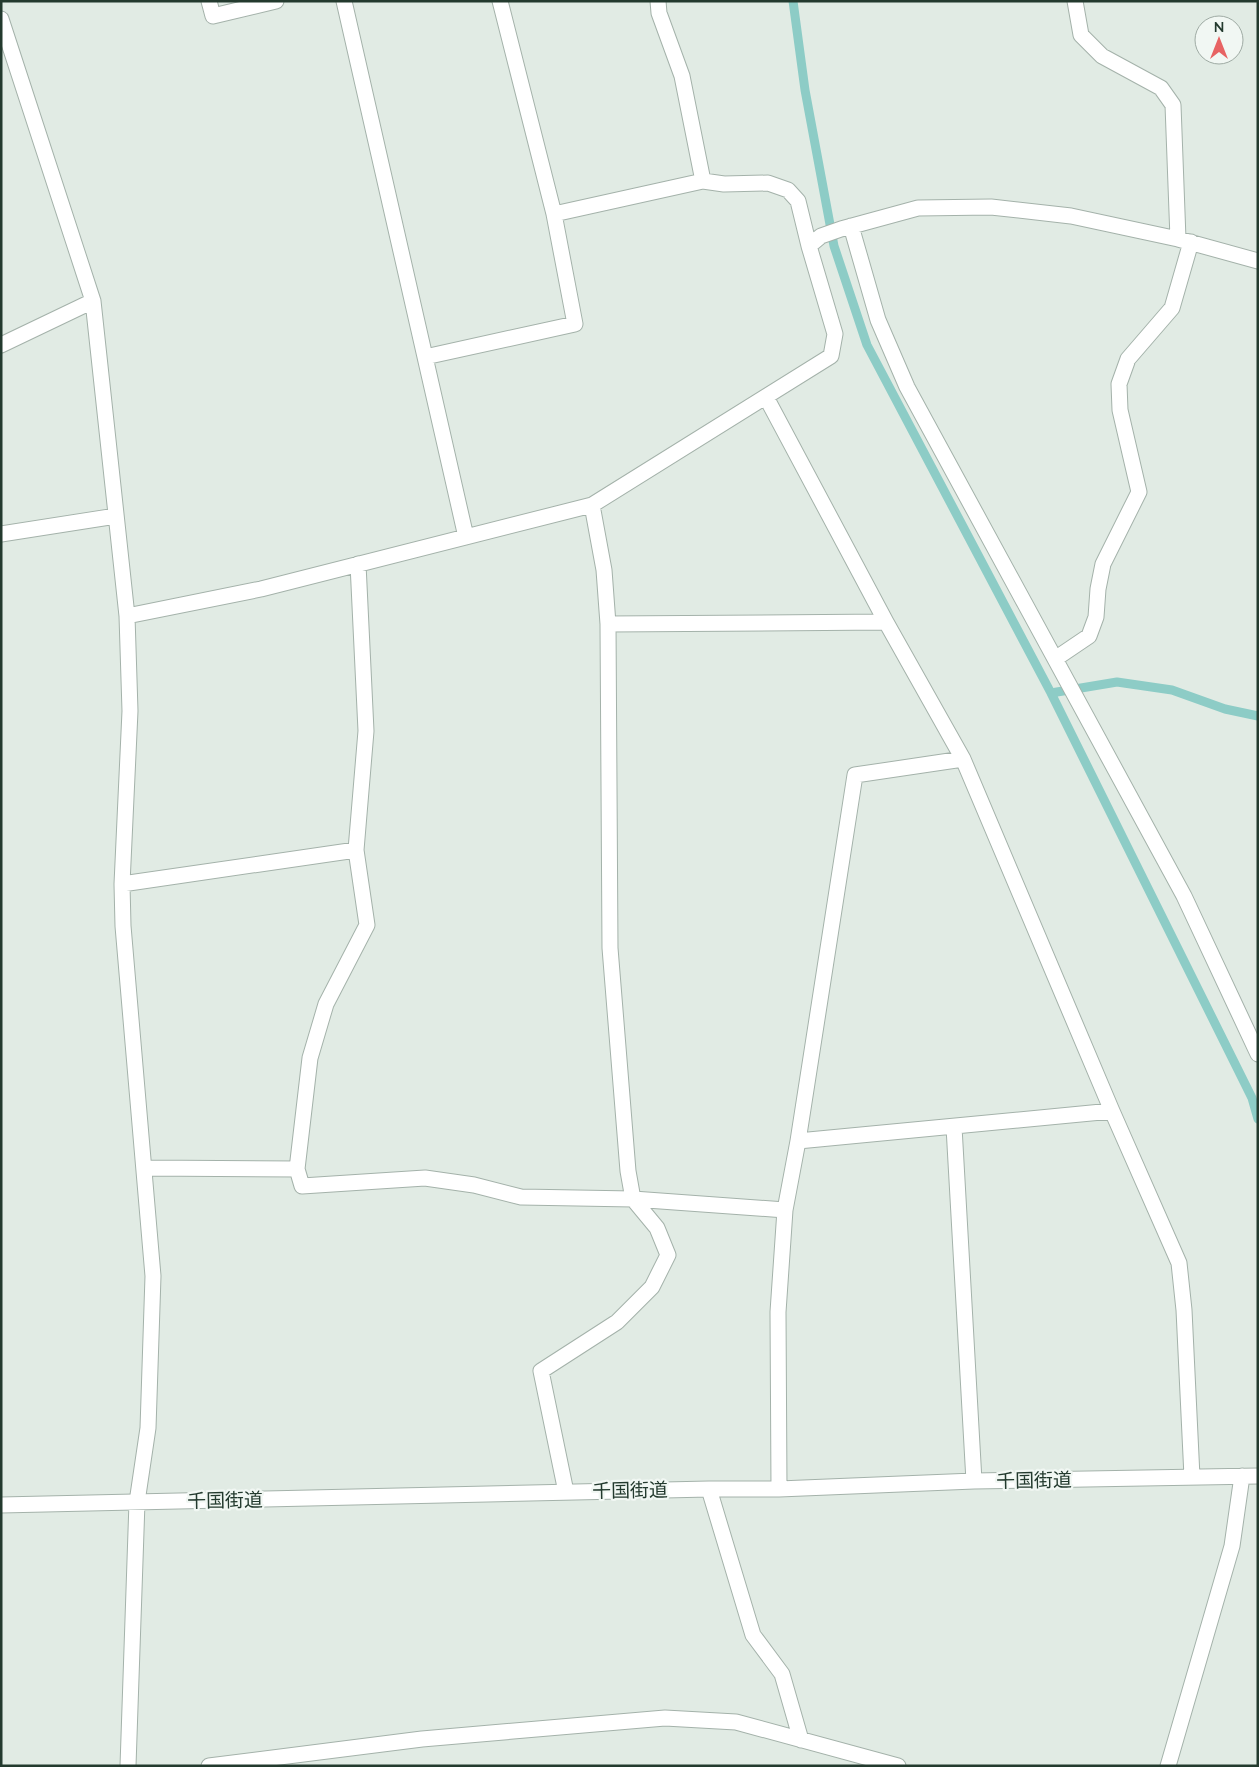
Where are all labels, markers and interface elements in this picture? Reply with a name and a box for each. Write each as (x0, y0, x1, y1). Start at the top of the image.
north arrow (1194, 15, 1244, 65)
text: N (1214, 18, 1224, 36)
street label: 千国街道 (996, 1467, 1072, 1493)
street label: 千国街道 (592, 1477, 668, 1503)
street label: 千国街道 (187, 1487, 263, 1513)

